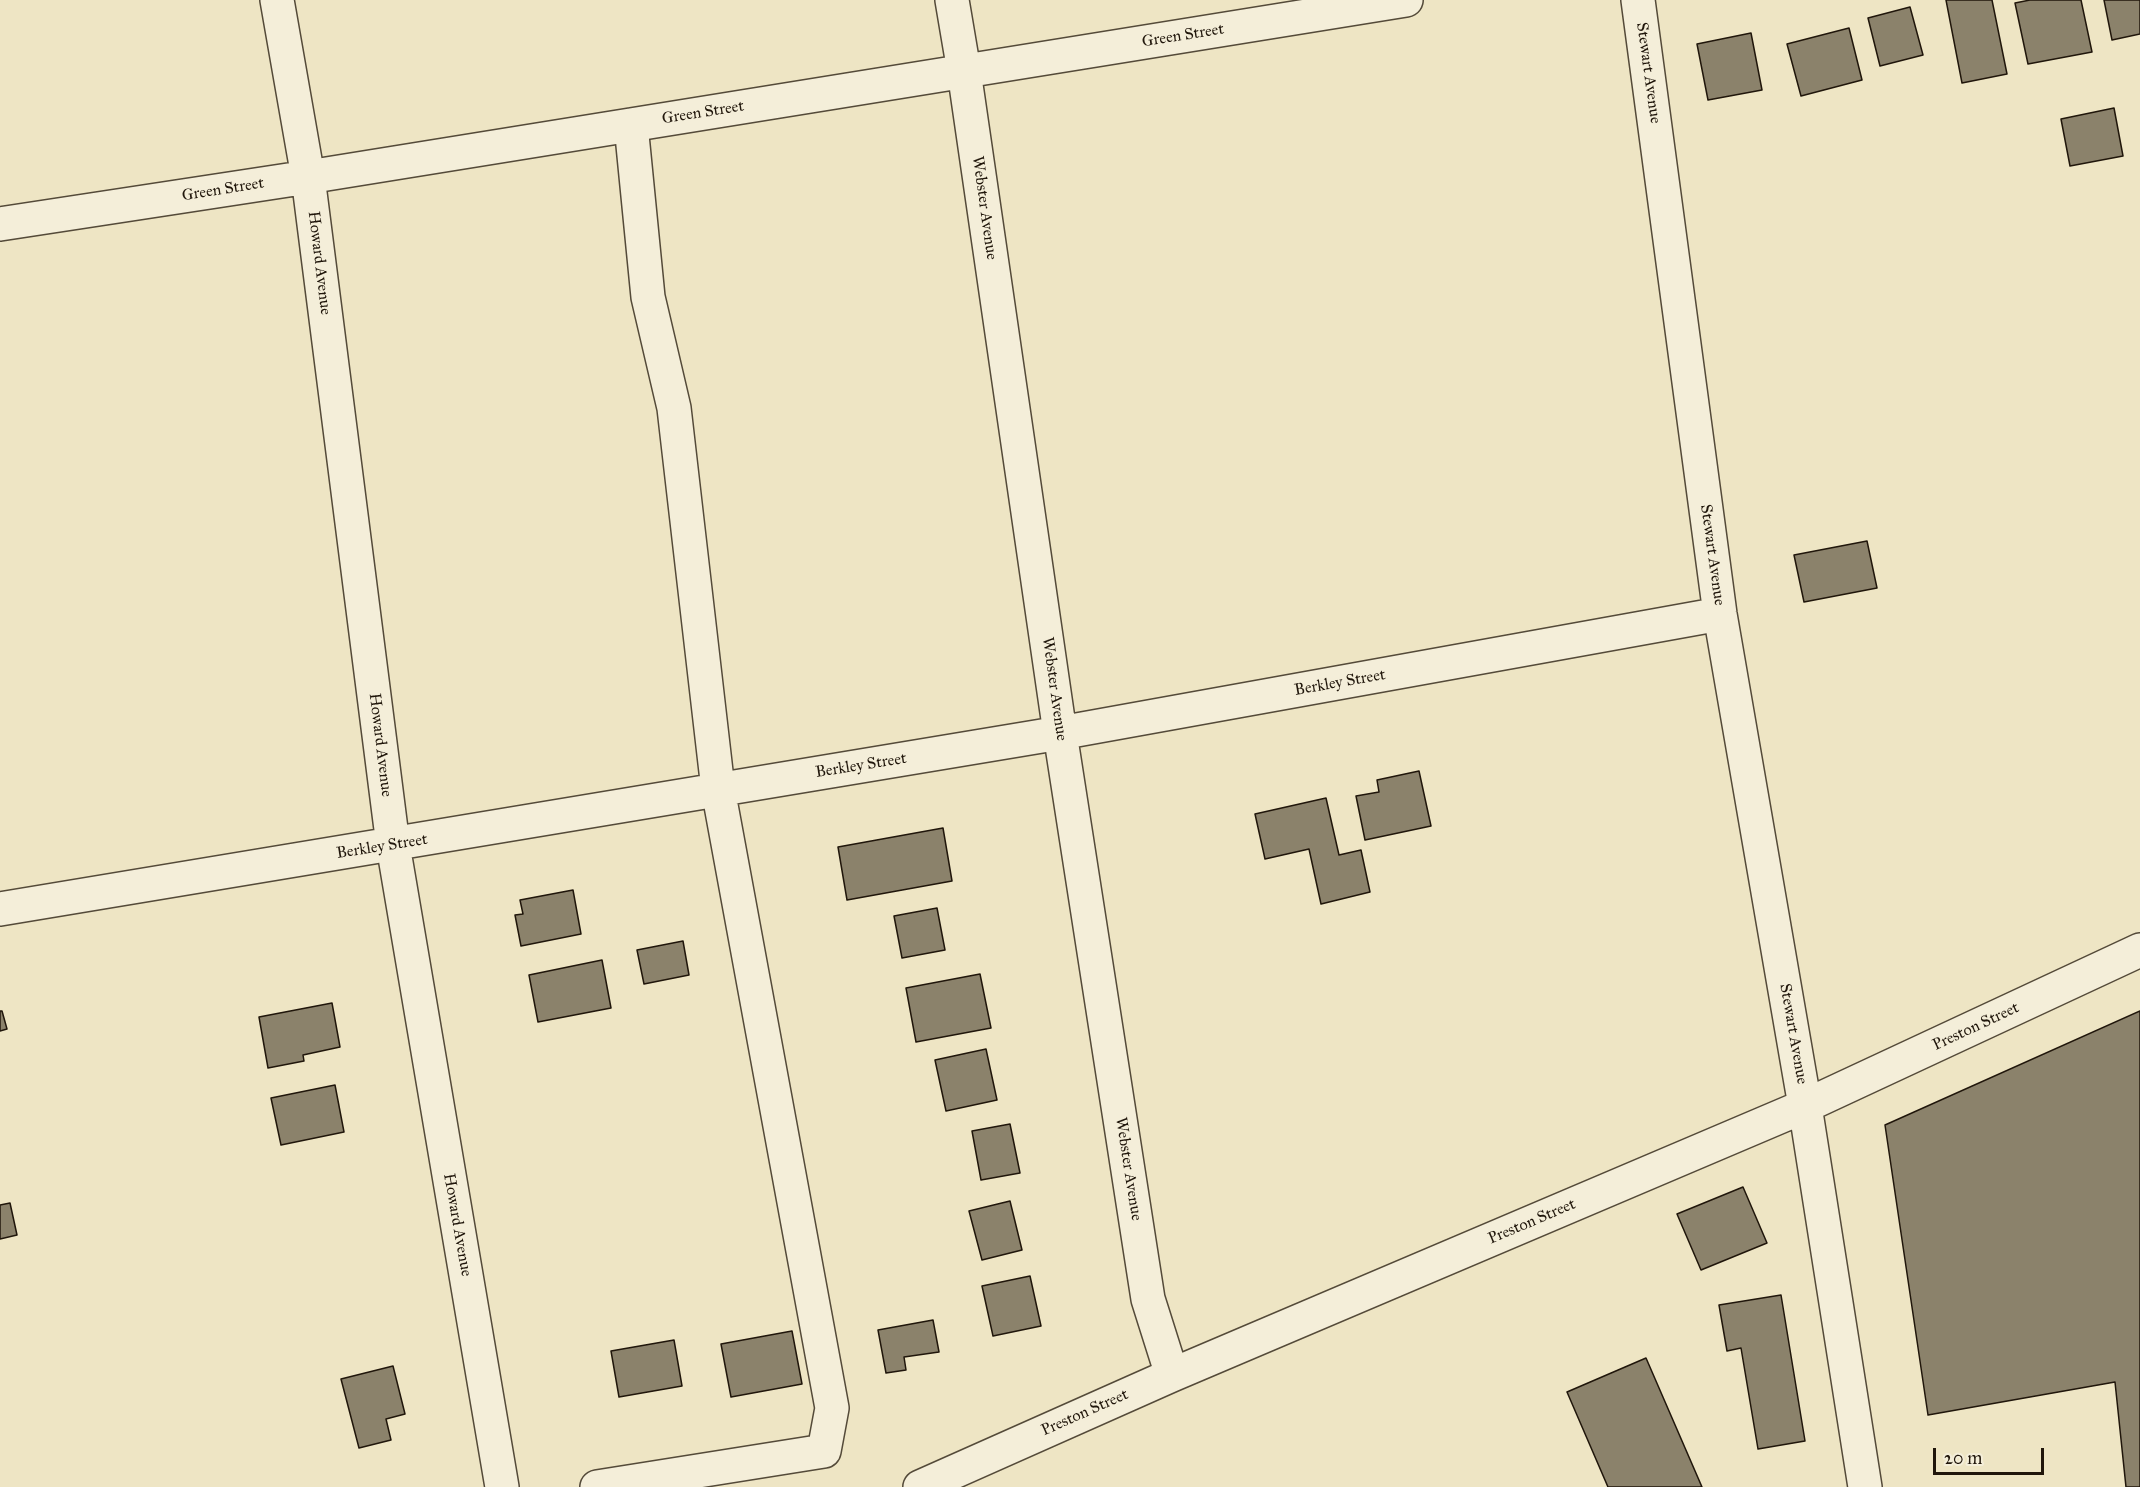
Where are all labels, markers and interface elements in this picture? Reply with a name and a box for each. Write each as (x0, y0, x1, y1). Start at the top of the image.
street label: Green Street (1141, 20, 1225, 52)
street label: Stewart Avenue (1631, 21, 1665, 125)
street label: Green Street (661, 97, 745, 129)
street label: Webster Avenue (967, 155, 1001, 261)
street label: Green Street (181, 174, 265, 206)
street label: Howard Avenue (303, 210, 335, 316)
street label: Stewart Avenue (1695, 503, 1729, 607)
street label: Webster Avenue (1037, 636, 1071, 742)
street label: Berkley Street (1293, 666, 1387, 700)
street label: Howard Avenue (364, 692, 396, 798)
street label: Berkley Street (814, 749, 908, 783)
street label: Berkley Street (335, 830, 429, 864)
street label: Stewart Avenue (1775, 982, 1811, 1086)
street label: Preston Street (1930, 999, 2022, 1055)
street label: Webster Avenue (1110, 1116, 1146, 1222)
street label: Howard Avenue (438, 1172, 476, 1278)
street label: Preston Street (1485, 1195, 1579, 1249)
street label: Preston Street (1039, 1385, 1131, 1441)
scale bar (1936, 1436, 2047, 1474)
text: 20 m (1944, 1447, 1982, 1469)

